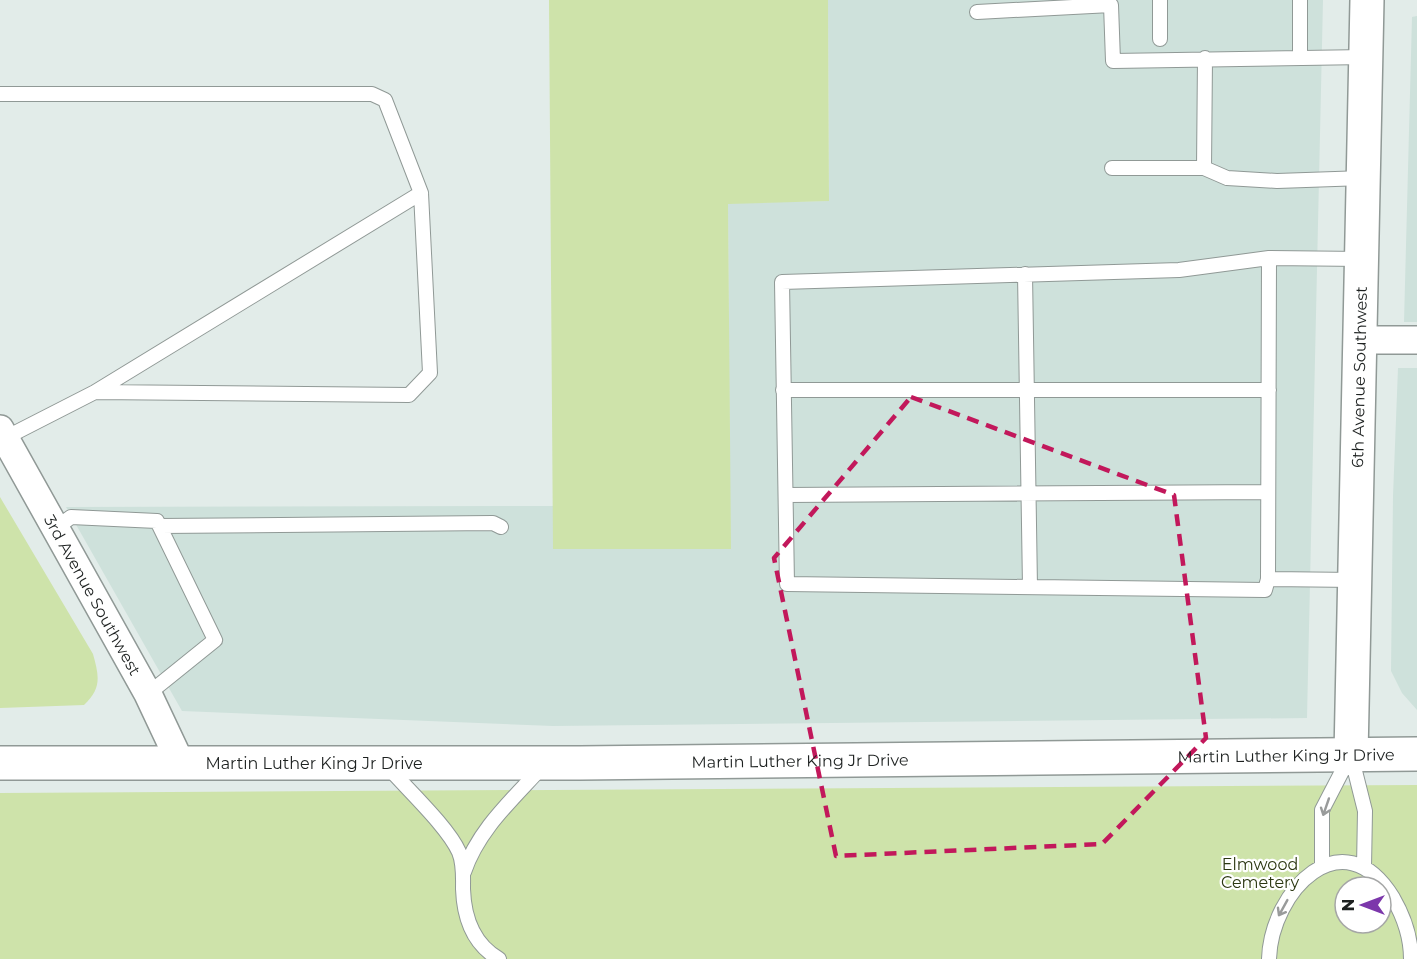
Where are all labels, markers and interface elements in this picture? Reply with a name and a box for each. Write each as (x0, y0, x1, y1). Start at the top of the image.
street label: 6th Avenue Southwest (1348, 286, 1370, 468)
street label: 3rd Avenue Southwest (40, 511, 145, 679)
street label: Martin Luther King Jr Drive (1177, 745, 1395, 766)
street label: Martin Luther King Jr Drive (691, 750, 909, 771)
street label: Martin Luther King Jr Drive (205, 754, 423, 773)
one-way arrow (1319, 797, 1330, 815)
park label: Elmwood Cemetery (1221, 855, 1299, 892)
north arrow (1333, 875, 1393, 935)
one-way arrow (1277, 899, 1289, 916)
text: N (1339, 899, 1358, 911)

